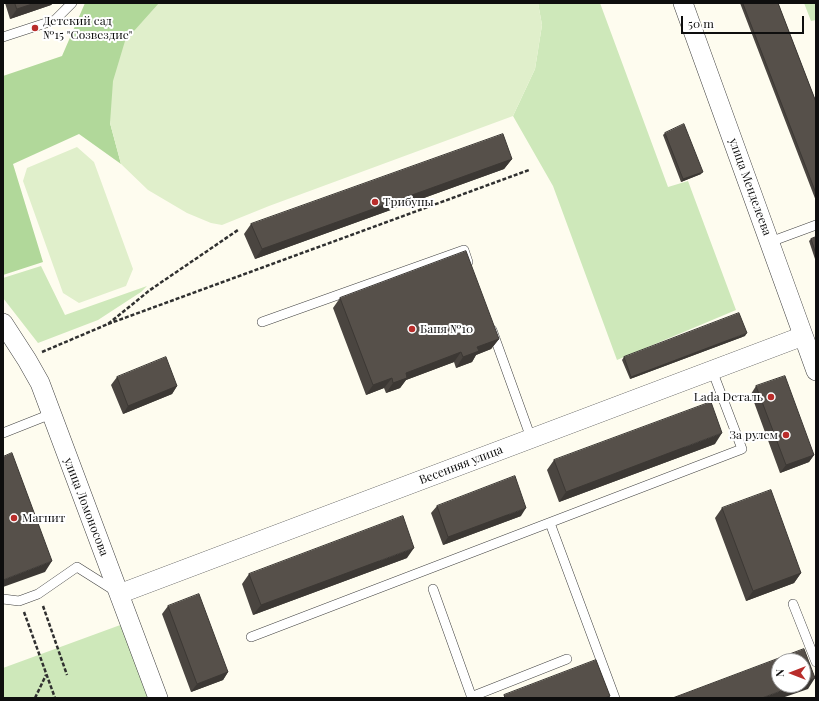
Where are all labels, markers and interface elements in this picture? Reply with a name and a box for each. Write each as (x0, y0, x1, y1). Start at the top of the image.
scale bar (683, 8, 806, 34)
place label: Детский сад №15 "Созвездие" (43, 14, 132, 42)
text: 50 m (688, 15, 714, 31)
marker: Детский сад №15 "Созвездие" (30, 23, 40, 33)
street label: улица Менделеева (726, 136, 774, 238)
place label: Трибуны (383, 195, 434, 209)
marker: Трибуны (370, 197, 380, 207)
place label: Баня №10 (420, 322, 473, 336)
marker: Баня №10 (407, 324, 417, 334)
place label: Lada Dеталь (694, 390, 763, 404)
marker: Lada Dеталь (766, 392, 776, 402)
place label: За рулем (729, 428, 778, 442)
marker: За рулем (781, 430, 791, 440)
street label: Весенняя улица (417, 442, 505, 488)
street label: улица Ломоносова (61, 456, 111, 558)
place label: Магнит (22, 511, 65, 525)
marker: Магнит (9, 513, 19, 523)
north arrow (771, 653, 811, 693)
text: N (772, 669, 787, 677)

